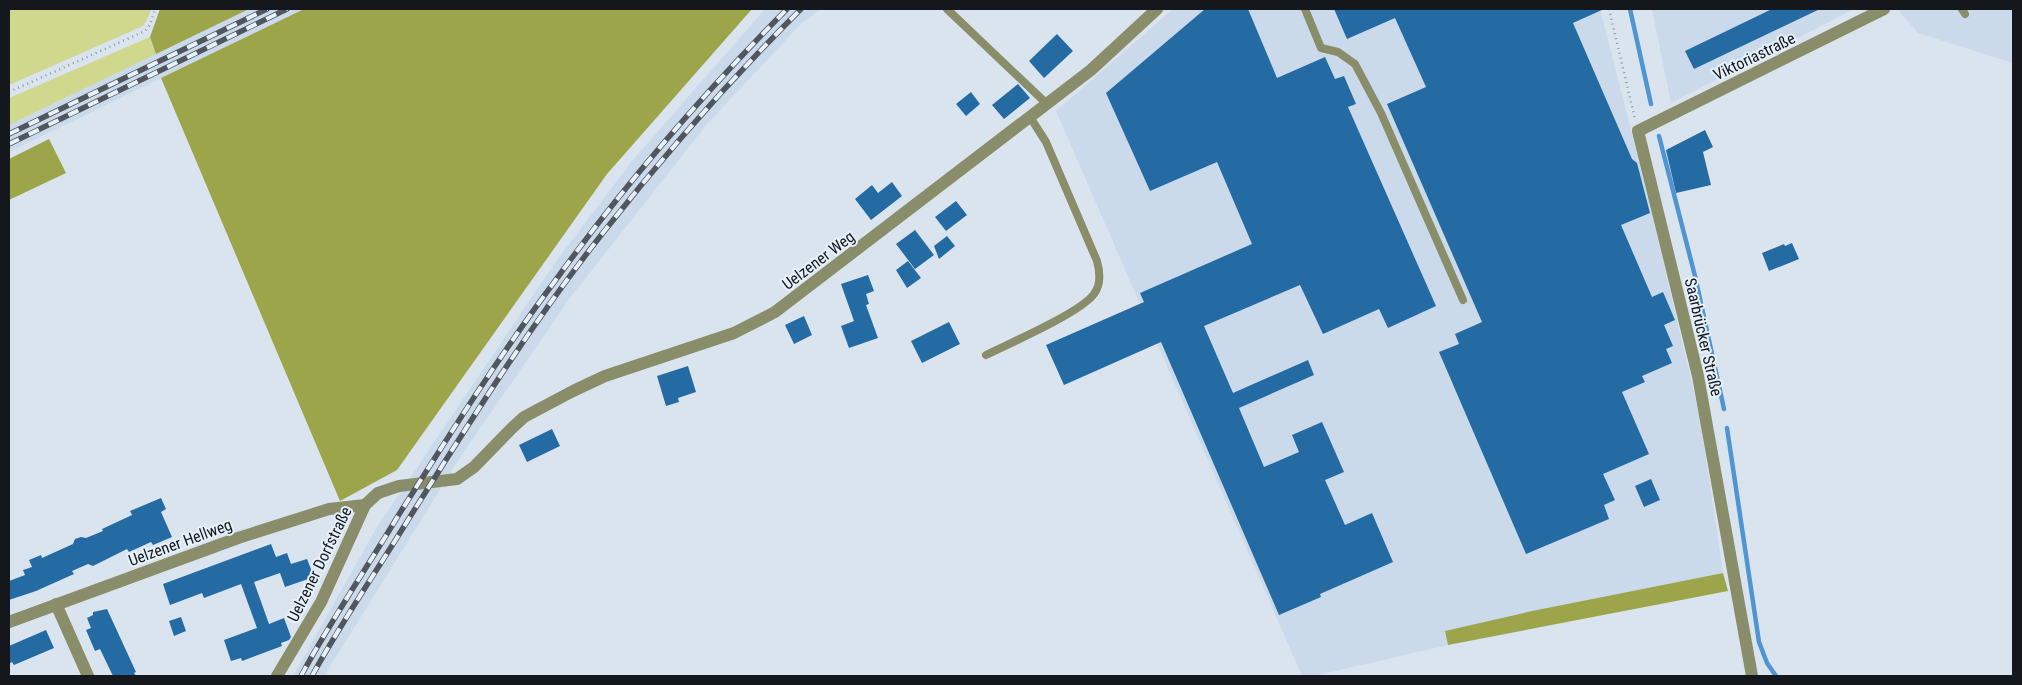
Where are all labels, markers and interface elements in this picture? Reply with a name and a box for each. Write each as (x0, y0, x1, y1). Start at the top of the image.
street label: Viktoriastraße (1710, 28, 1798, 84)
street label: Uelzener Weg (778, 227, 858, 294)
street label: Saarbrücker Straße (1681, 276, 1726, 398)
street label: Uelzener Dorfstraße (283, 504, 356, 625)
street label: Uelzener Hellweg (126, 515, 235, 570)

